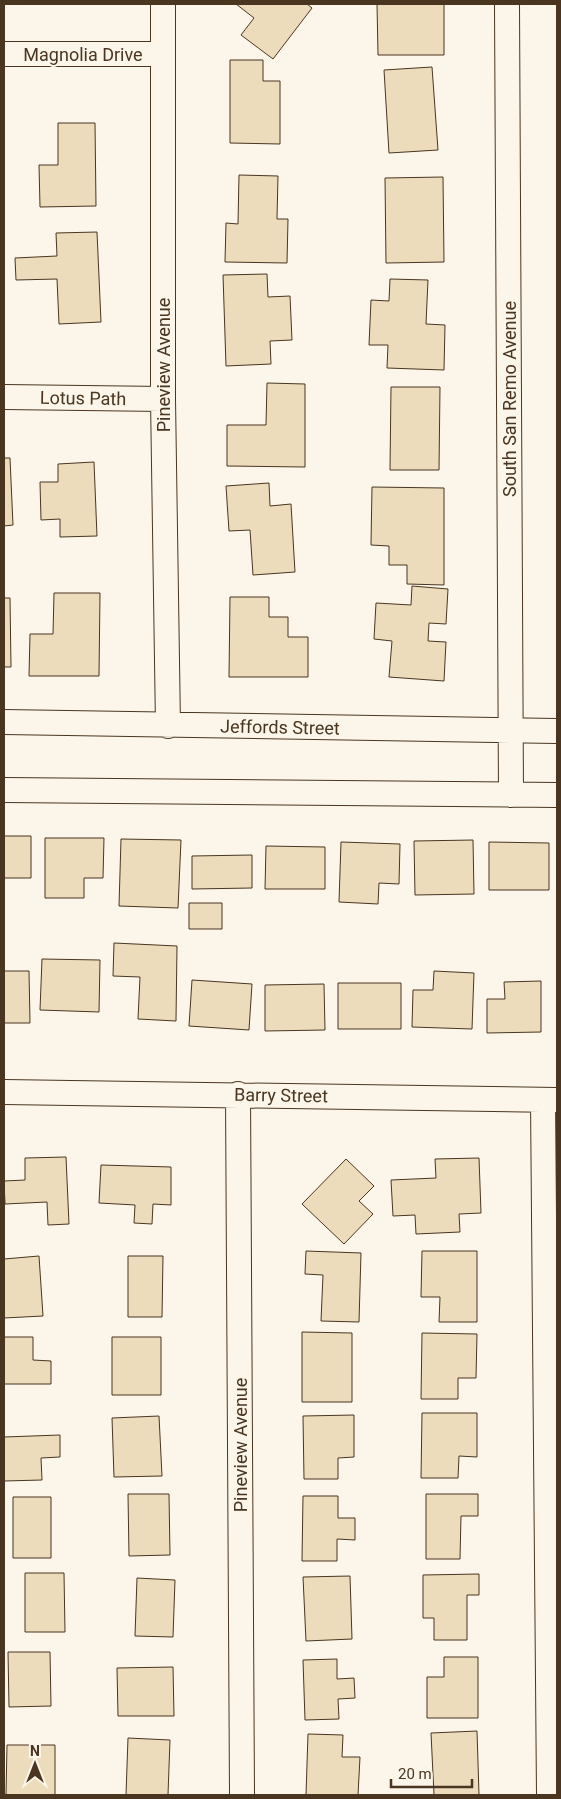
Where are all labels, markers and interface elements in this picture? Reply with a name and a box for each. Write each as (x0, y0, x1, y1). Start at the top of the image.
street label: Magnolia Drive (23, 44, 143, 65)
street label: Pineview Avenue (153, 298, 174, 432)
street label: South San Remo Avenue (499, 301, 520, 497)
street label: Lotus Path (40, 387, 126, 409)
street label: Jeffords Street (220, 715, 340, 739)
street label: Barry Street (234, 1084, 328, 1106)
street label: Pineview Avenue (230, 1378, 251, 1512)
north arrow (10, 1739, 60, 1789)
text: N (30, 1743, 40, 1759)
scale bar (391, 1756, 472, 1788)
text: 20 m (398, 1765, 432, 1783)

